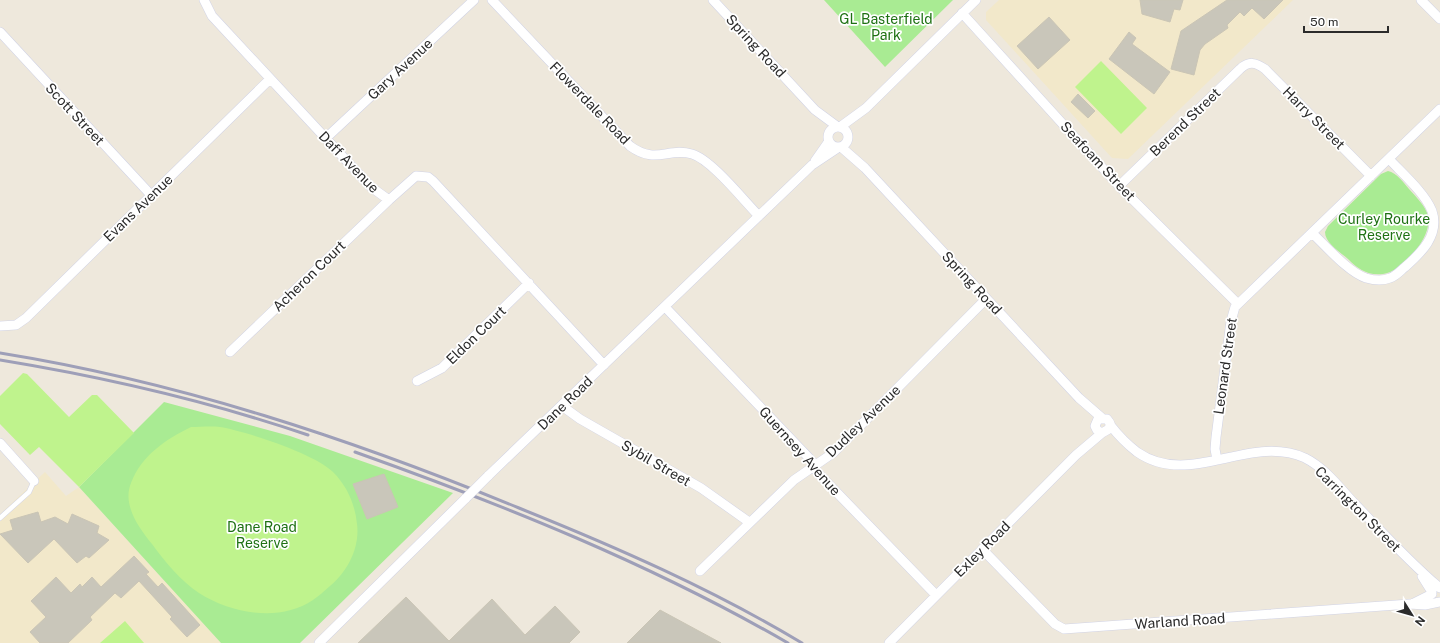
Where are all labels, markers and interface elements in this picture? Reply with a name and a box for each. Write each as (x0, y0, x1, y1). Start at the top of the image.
scale bar (1304, 8, 1388, 34)
street label: Spring Road (723, 11, 789, 81)
park label: GL Basterfield Park (839, 11, 933, 43)
text: 50 m (1310, 15, 1338, 29)
street label: Gary Avenue (364, 35, 436, 103)
street label: Flowerdale Road (547, 58, 633, 148)
street label: Scott Street (42, 80, 108, 148)
street label: Harry Street (1280, 84, 1348, 152)
street label: Berend Street (1147, 85, 1223, 159)
street label: Seafoam Street (1057, 118, 1139, 204)
street label: Daff Avenue (316, 128, 382, 196)
street label: Evans Avenue (100, 171, 176, 245)
park label: Curley Rourke Reserve (1338, 211, 1430, 243)
street label: Acheron Court (269, 237, 349, 315)
street label: Spring Road (939, 248, 1005, 318)
street label: Eldon Court (443, 303, 509, 367)
street label: Leonard Street (1210, 317, 1240, 415)
street label: Dane Road (534, 373, 596, 433)
street label: Dudley Avenue (823, 382, 903, 460)
street label: Guernsey Avenue (756, 403, 844, 499)
street label: Sybil Street (618, 437, 694, 489)
street label: Carrington Street (1312, 463, 1404, 555)
street label: Exley Road (951, 518, 1013, 580)
park label: Dane Road Reserve (227, 519, 297, 551)
north arrow (1392, 595, 1432, 635)
street label: Warland Road (1134, 610, 1226, 632)
text: N (1413, 614, 1427, 628)

